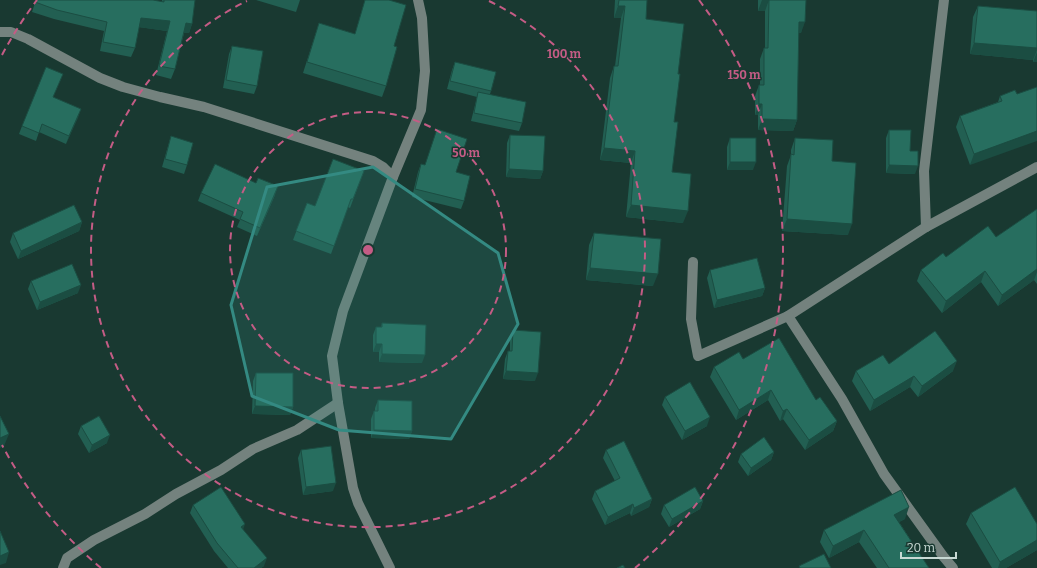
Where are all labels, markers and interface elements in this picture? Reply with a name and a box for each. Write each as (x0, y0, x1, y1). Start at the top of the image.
text: 100 m (547, 47, 582, 61)
text: 150 m (728, 68, 761, 82)
text: 50 m (452, 146, 480, 160)
centre of rings (361, 243, 375, 257)
scale bar (901, 534, 956, 560)
text: 20 m (907, 541, 936, 555)

